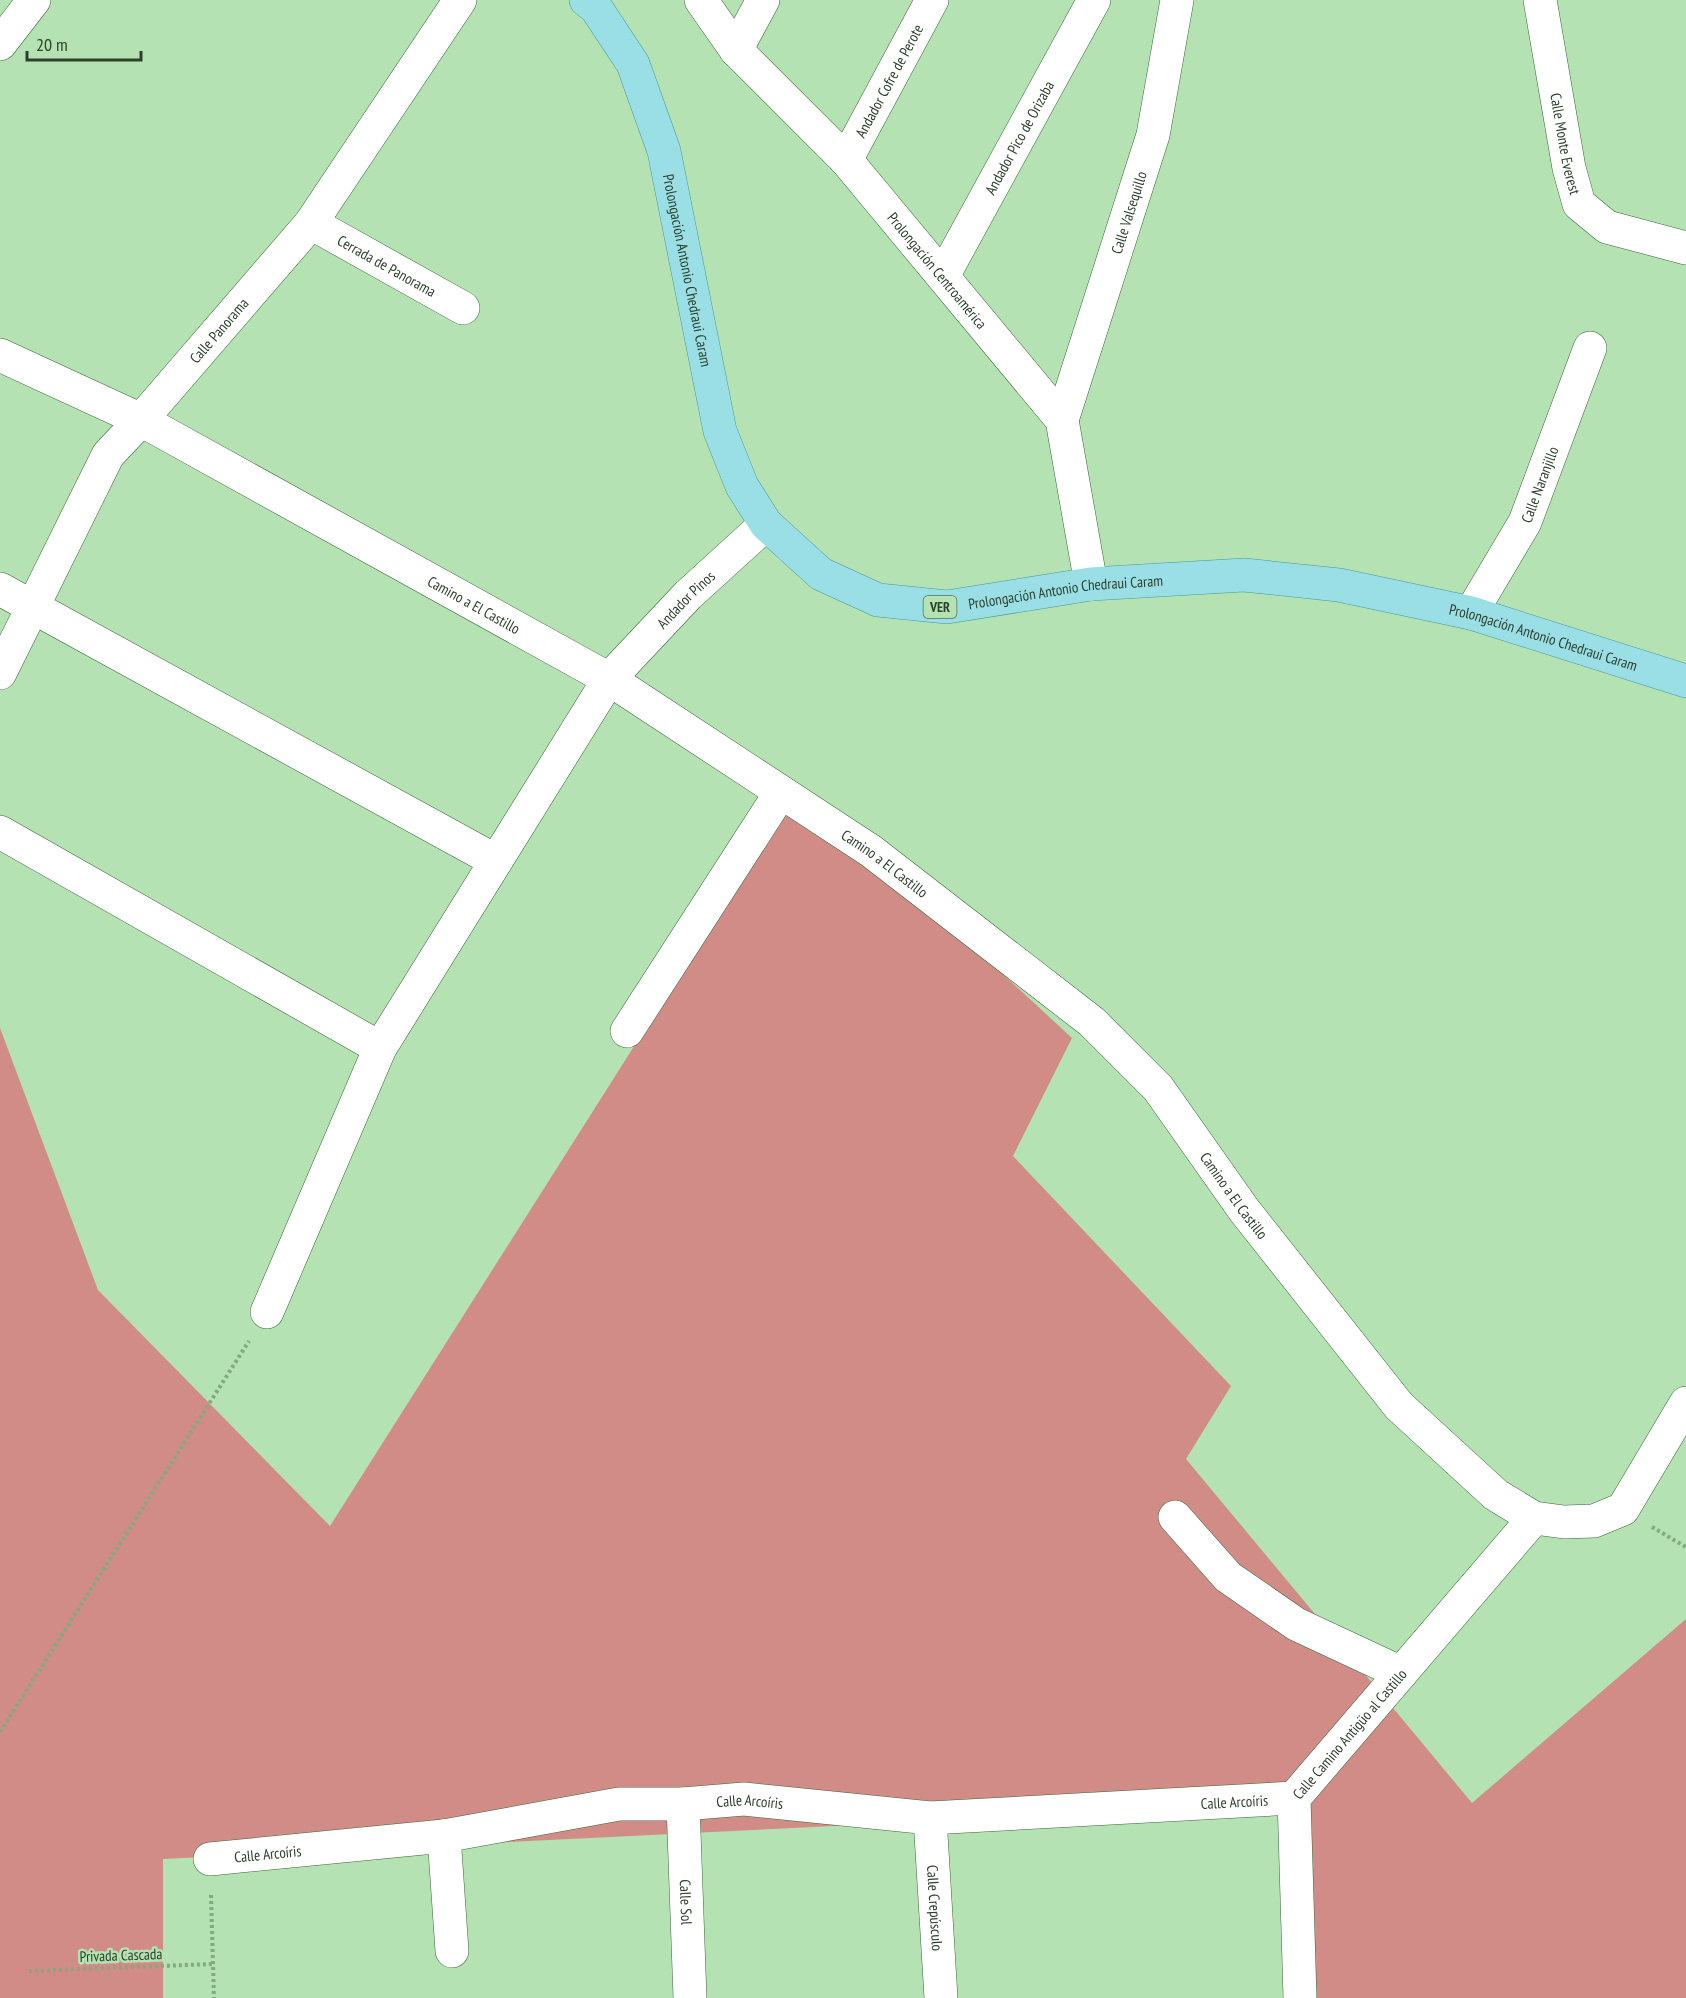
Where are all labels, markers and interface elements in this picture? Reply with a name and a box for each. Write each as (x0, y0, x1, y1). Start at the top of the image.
street label: Andador Cofre de Perote (850, 21, 927, 141)
scale bar (27, 24, 141, 62)
text: 20 m (36, 33, 68, 56)
street label: Andador Pico de Orizaba (980, 77, 1058, 198)
street label: Calle Monte Everest (1547, 91, 1585, 197)
street label: Calle Valsequillo (1106, 169, 1150, 256)
street label: Prolongación Antonio Chedraui Caram (659, 172, 716, 368)
street label: Prolongación Centroamérica (884, 208, 991, 332)
street label: Cerrada de Panorama (334, 230, 440, 301)
street label: Calle Panorama (185, 294, 252, 367)
street label: Calle Naranjillo (1516, 444, 1562, 525)
street label: Andador Pinos (652, 566, 718, 632)
street label: Prolongación Antonio Chedraui Caram (967, 570, 1163, 613)
street label: Camino a El Castillo (424, 571, 524, 638)
road number: VER (924, 596, 956, 618)
street label: Prolongación Antonio Chedraui Caram (1448, 599, 1640, 675)
street label: Camino a El Castillo (838, 825, 932, 901)
street label: Camino a El Castillo (1196, 1148, 1272, 1242)
street label: Calle Camino Antigüo al Castillo (1288, 1664, 1410, 1803)
street label: Calle Arcoíris (715, 1789, 784, 1812)
street label: Calle Arcoíris (1200, 1790, 1268, 1813)
street label: Calle Arcoíris (233, 1841, 302, 1866)
street label: Calle Crepúsculo (923, 1864, 948, 1951)
street label: Calle Sol (676, 1879, 697, 1926)
street label: Privada Cascada (79, 1944, 163, 1966)

